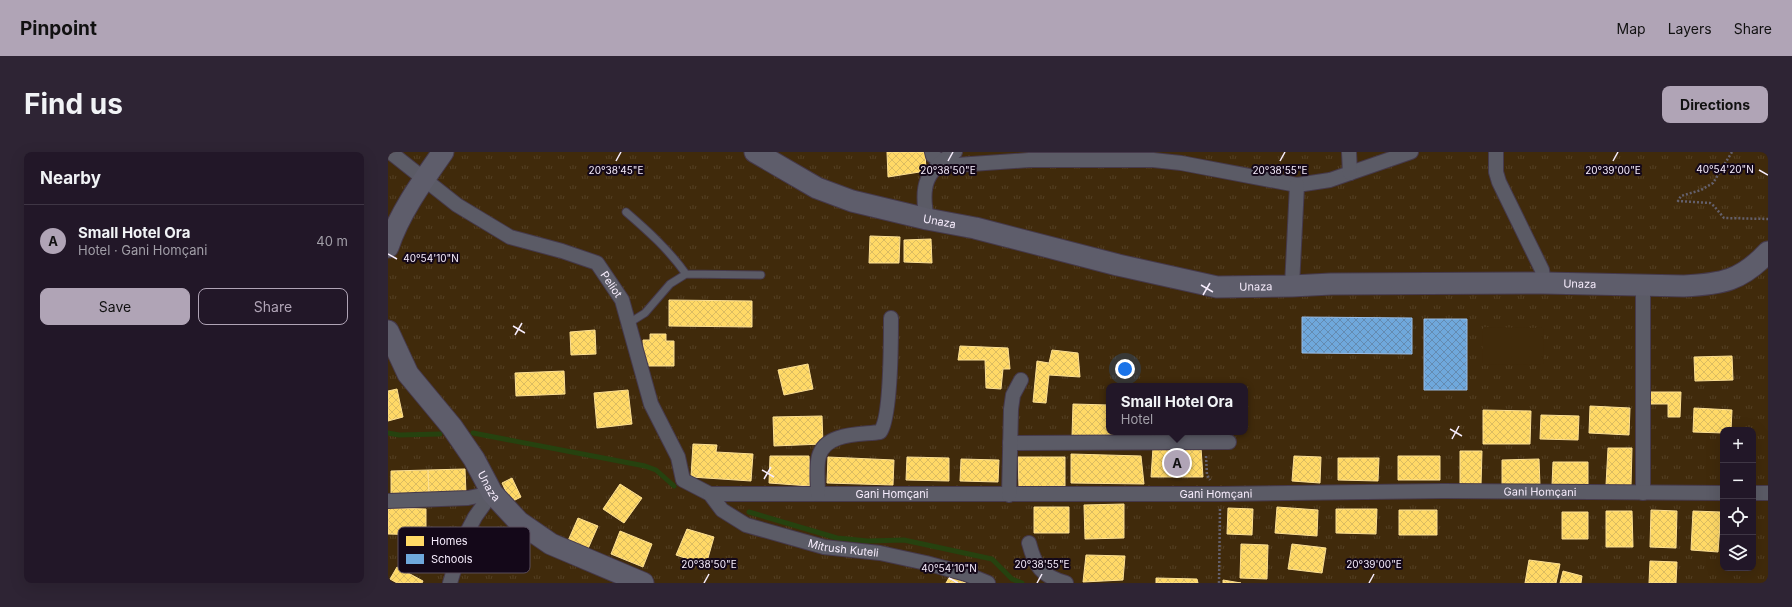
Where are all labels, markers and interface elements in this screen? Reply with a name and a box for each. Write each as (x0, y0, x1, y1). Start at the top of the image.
text: Pinpoint (20, 17, 97, 40)
text: Map (1617, 20, 1646, 37)
text: Layers (1668, 20, 1712, 37)
text: Share (1734, 20, 1772, 37)
button: Directions (1662, 86, 1768, 123)
text: Find us (24, 87, 123, 121)
text: 40°54'20"N (1696, 163, 1754, 175)
text: 20°38'45"E (589, 164, 643, 176)
text: 20°38'50"E (920, 164, 976, 176)
text: 20°38'55"E (1252, 164, 1308, 176)
text: 20°39'00"E (1585, 164, 1641, 176)
text: Nearby (40, 168, 101, 188)
street label: Unaza (922, 211, 957, 231)
text: Small Hotel Ora (78, 223, 190, 242)
text: A (48, 233, 58, 249)
text: 40 m (316, 233, 348, 249)
text: Hotel · Gani Homçani (78, 242, 207, 258)
text: 40°54'10"N (403, 252, 459, 264)
street label: Peliot (598, 268, 626, 301)
street label: Unaza (1563, 276, 1597, 291)
street label: Unaza (1239, 279, 1273, 294)
button: Save (40, 288, 190, 325)
button: Share (198, 288, 348, 325)
your location (1115, 359, 1135, 379)
popup (1106, 383, 1248, 435)
text: Small Hotel Ora (1121, 392, 1233, 411)
text: Hotel (1121, 411, 1153, 427)
map controls (1720, 427, 1756, 571)
button: + (1720, 427, 1756, 463)
pin: A (1164, 448, 1190, 478)
button: − (1720, 463, 1756, 499)
street label: Unaza (474, 468, 503, 504)
street label: Gani Homçani (1503, 484, 1576, 499)
street label: Gani Homçani (856, 487, 928, 501)
street label: Gani Homçani (1180, 487, 1253, 501)
button: locate (1720, 499, 1756, 535)
legend (398, 527, 530, 573)
text: Homes (431, 534, 468, 548)
button: layers (1720, 535, 1756, 571)
street label: Mitrush Kuteli (807, 536, 879, 560)
text: Schools (431, 552, 473, 566)
text: 20°38'50"E (681, 558, 737, 570)
text: 20°38'55"E (1014, 558, 1070, 570)
text: 20°39'00"E (1346, 558, 1402, 570)
text: 40°54'10"N (921, 562, 977, 574)

